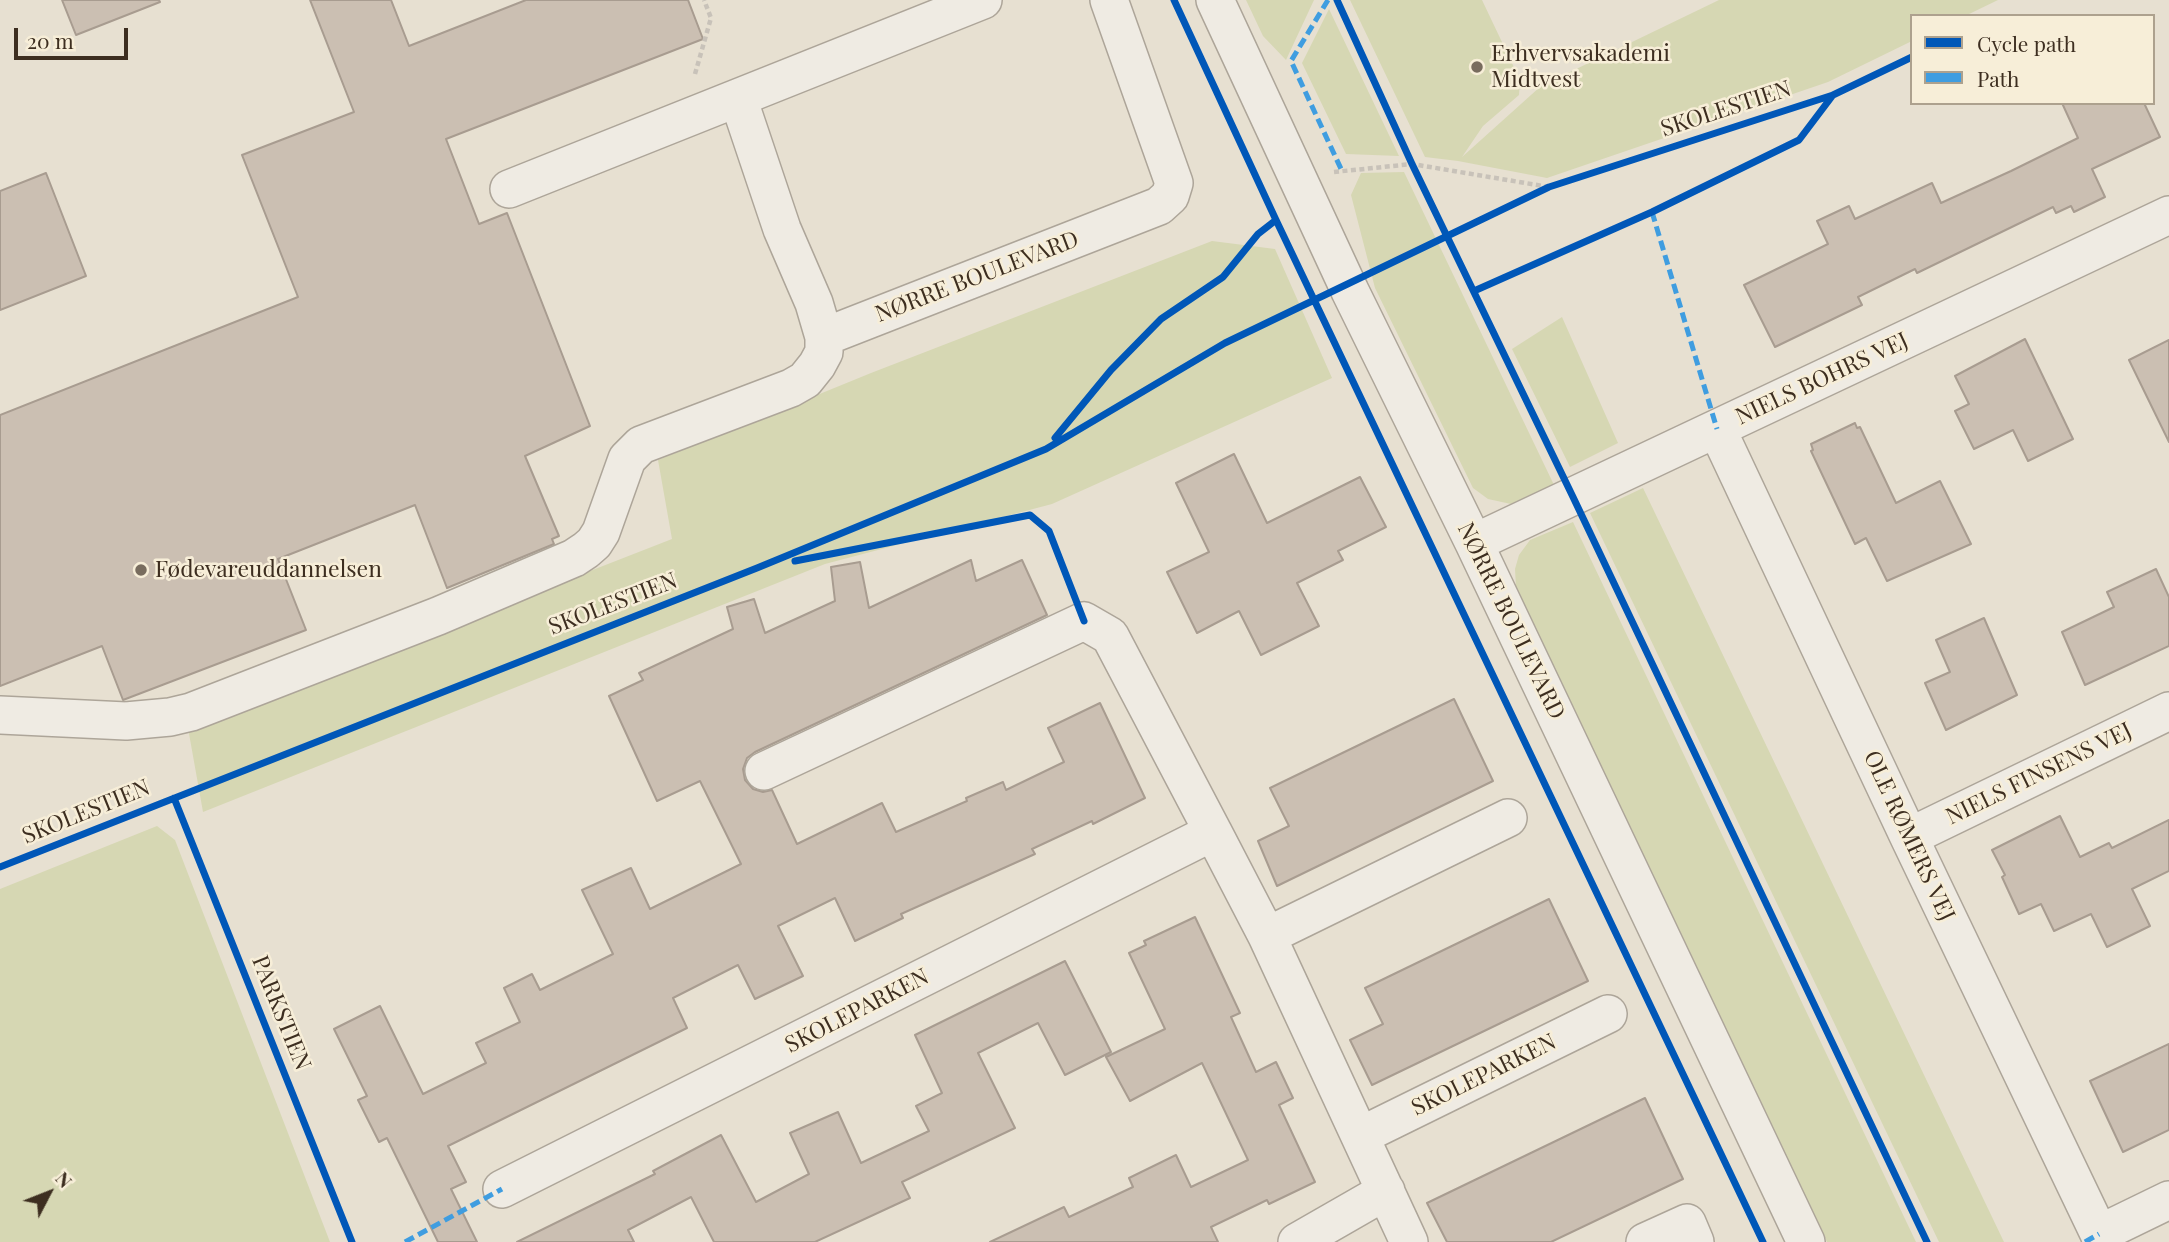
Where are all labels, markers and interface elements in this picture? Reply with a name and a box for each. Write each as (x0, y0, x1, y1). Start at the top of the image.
scale bar (18, 14, 131, 58)
legend (1910, 14, 2155, 105)
text: 20 m (27, 26, 74, 54)
text: Cycle path (1977, 29, 2076, 57)
place label: Erhvervsakademi Midtvest (1491, 40, 1670, 94)
marker: Erhvervsakademi Midtvest (1469, 59, 1485, 75)
text: Path (1977, 64, 2019, 92)
street label: SKOLESTIEN (1657, 75, 1795, 143)
street label: NØRRE BOULEVARD (871, 226, 1083, 328)
street label: NIELS BOHRS VEJ (1731, 327, 1913, 431)
street label: NØRRE BOULEVARD (1451, 518, 1571, 724)
place label: Fødevareuddannelsen (155, 556, 382, 584)
marker: Fødevareuddannelsen (133, 562, 149, 578)
street label: SKOLESTIEN (545, 567, 681, 641)
street label: NIELS FINSENS VEJ (1941, 717, 2137, 831)
street label: OLE RØMERS VEJ (1857, 746, 1961, 926)
street label: SKOLESTIEN (18, 774, 154, 850)
street label: PARKSTIEN (245, 952, 317, 1074)
street label: SKOLEPARKEN (781, 963, 933, 1059)
street label: SKOLEPARKEN (1407, 1028, 1561, 1122)
north arrow (14, 1158, 84, 1228)
text: N (50, 1165, 79, 1193)

